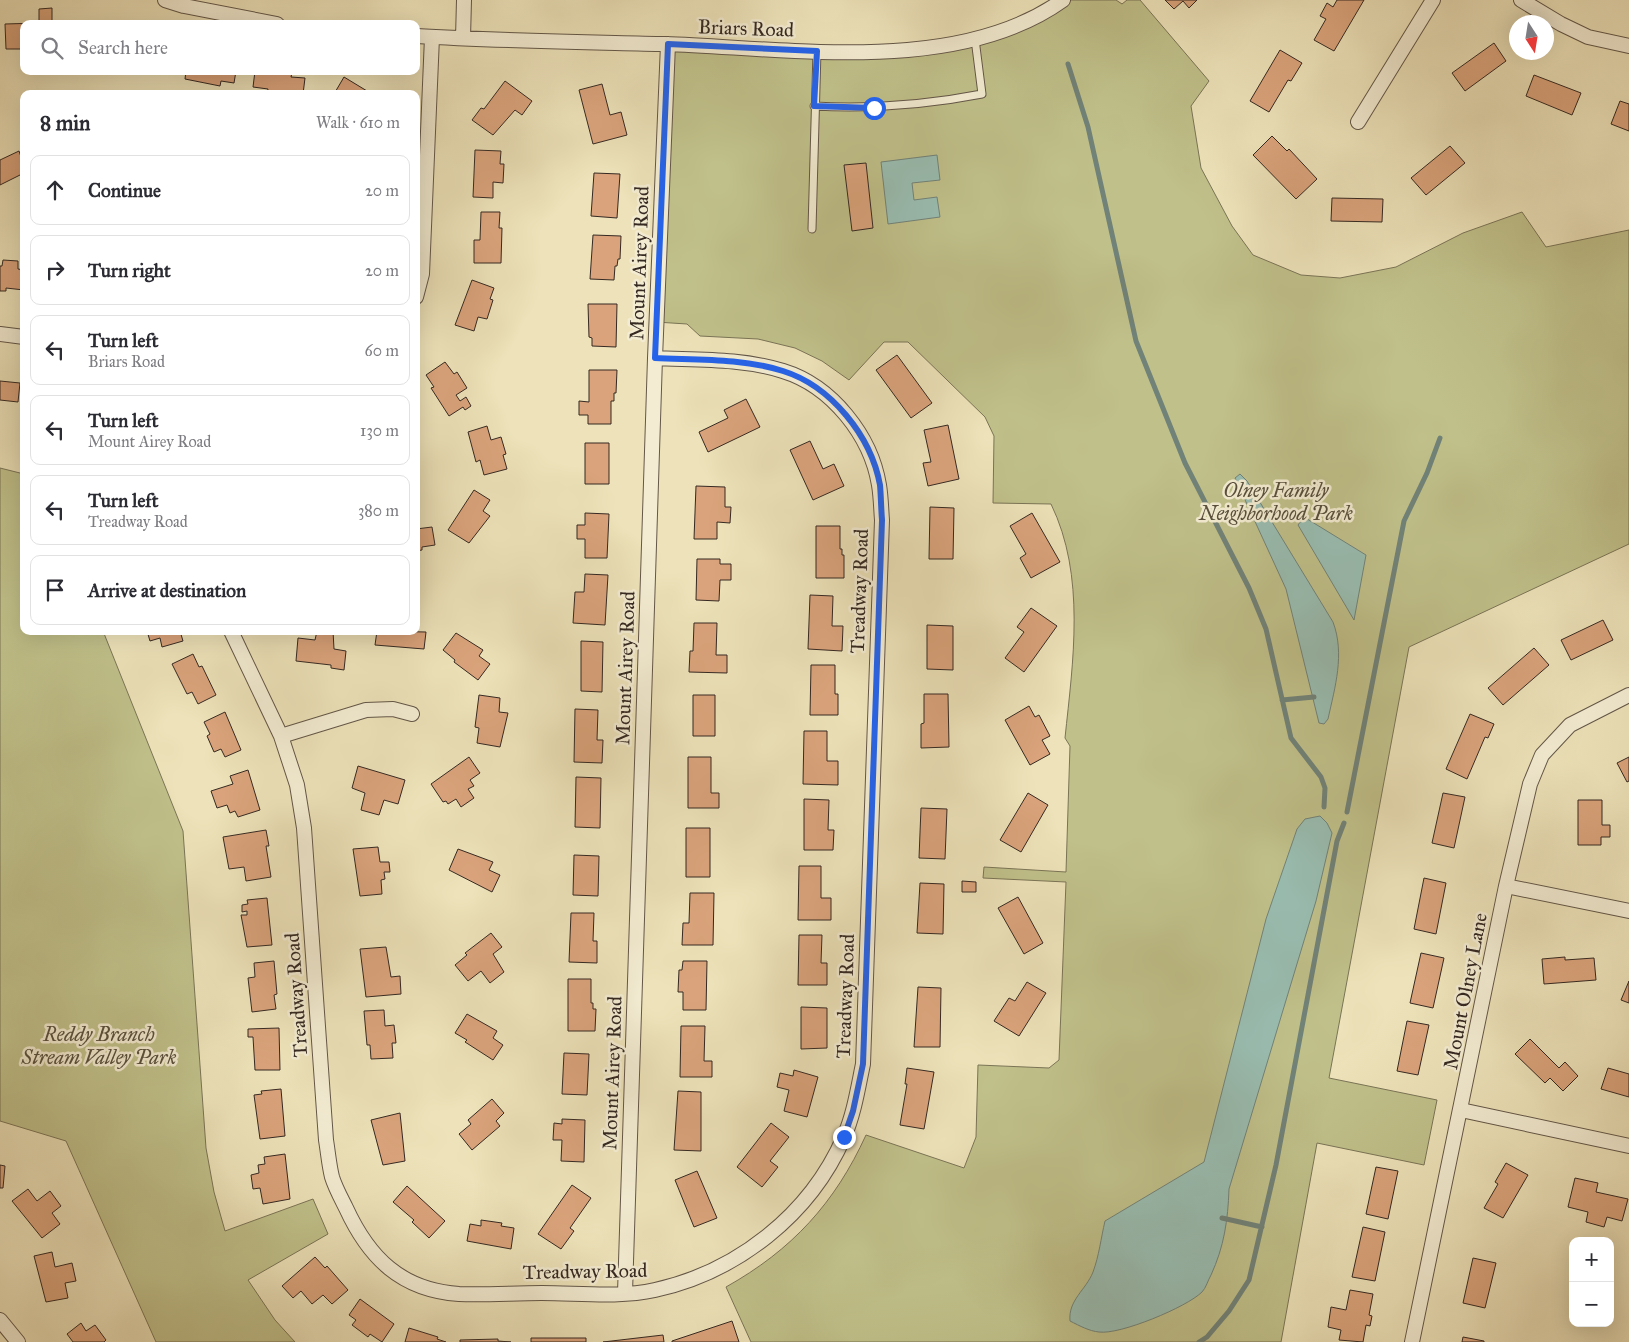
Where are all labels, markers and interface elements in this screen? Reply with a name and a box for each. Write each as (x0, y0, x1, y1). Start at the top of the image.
street label: Briars Road (697, 14, 795, 42)
north arrow (1509, 15, 1554, 60)
search box (20, 20, 420, 75)
icon: search (38, 34, 66, 62)
text: Search here (78, 36, 168, 59)
route start (863, 97, 886, 120)
text: 8 min (40, 110, 90, 136)
text: Walk · 610 m (316, 113, 400, 132)
icon: ahead (41, 176, 69, 204)
text: Continue (88, 179, 161, 202)
text: 20 m (365, 181, 399, 200)
street label: Mount Airey Road (624, 186, 654, 340)
icon: right (41, 256, 69, 284)
text: Turn right (88, 259, 171, 282)
text: 20 m (365, 261, 399, 280)
text: Turn left (88, 329, 158, 352)
icon: left (41, 336, 69, 364)
text: 60 m (365, 341, 399, 360)
text: Briars Road (88, 352, 165, 371)
text: Turn left (88, 409, 158, 432)
icon: left (41, 416, 69, 444)
text: 130 m (360, 421, 399, 440)
text: Mount Airey Road (88, 432, 211, 451)
park label: Olney Family Neighborhood Park (1198, 478, 1353, 525)
text: Turn left (88, 489, 158, 512)
icon: left (41, 496, 69, 524)
text: 380 m (358, 501, 399, 520)
text: Treadway Road (88, 512, 188, 531)
street label: Treadway Road (845, 528, 873, 654)
icon: arrive (41, 576, 69, 604)
text: Arrive at destination (88, 579, 246, 602)
street label: Mount Airey Road (610, 591, 640, 745)
street label: Mount Olney Lane (1438, 911, 1492, 1071)
street label: Treadway Road (280, 932, 312, 1058)
street label: Treadway Road (831, 933, 859, 1059)
street label: Mount Airey Road (597, 996, 627, 1150)
park label: Reddy Branch Stream Valley Park (21, 1022, 176, 1069)
route end (833, 1126, 856, 1149)
map controls (1569, 1237, 1614, 1327)
button: + (1569, 1237, 1614, 1282)
street label: Treadway Road (522, 1258, 648, 1284)
button: − (1569, 1282, 1614, 1327)

